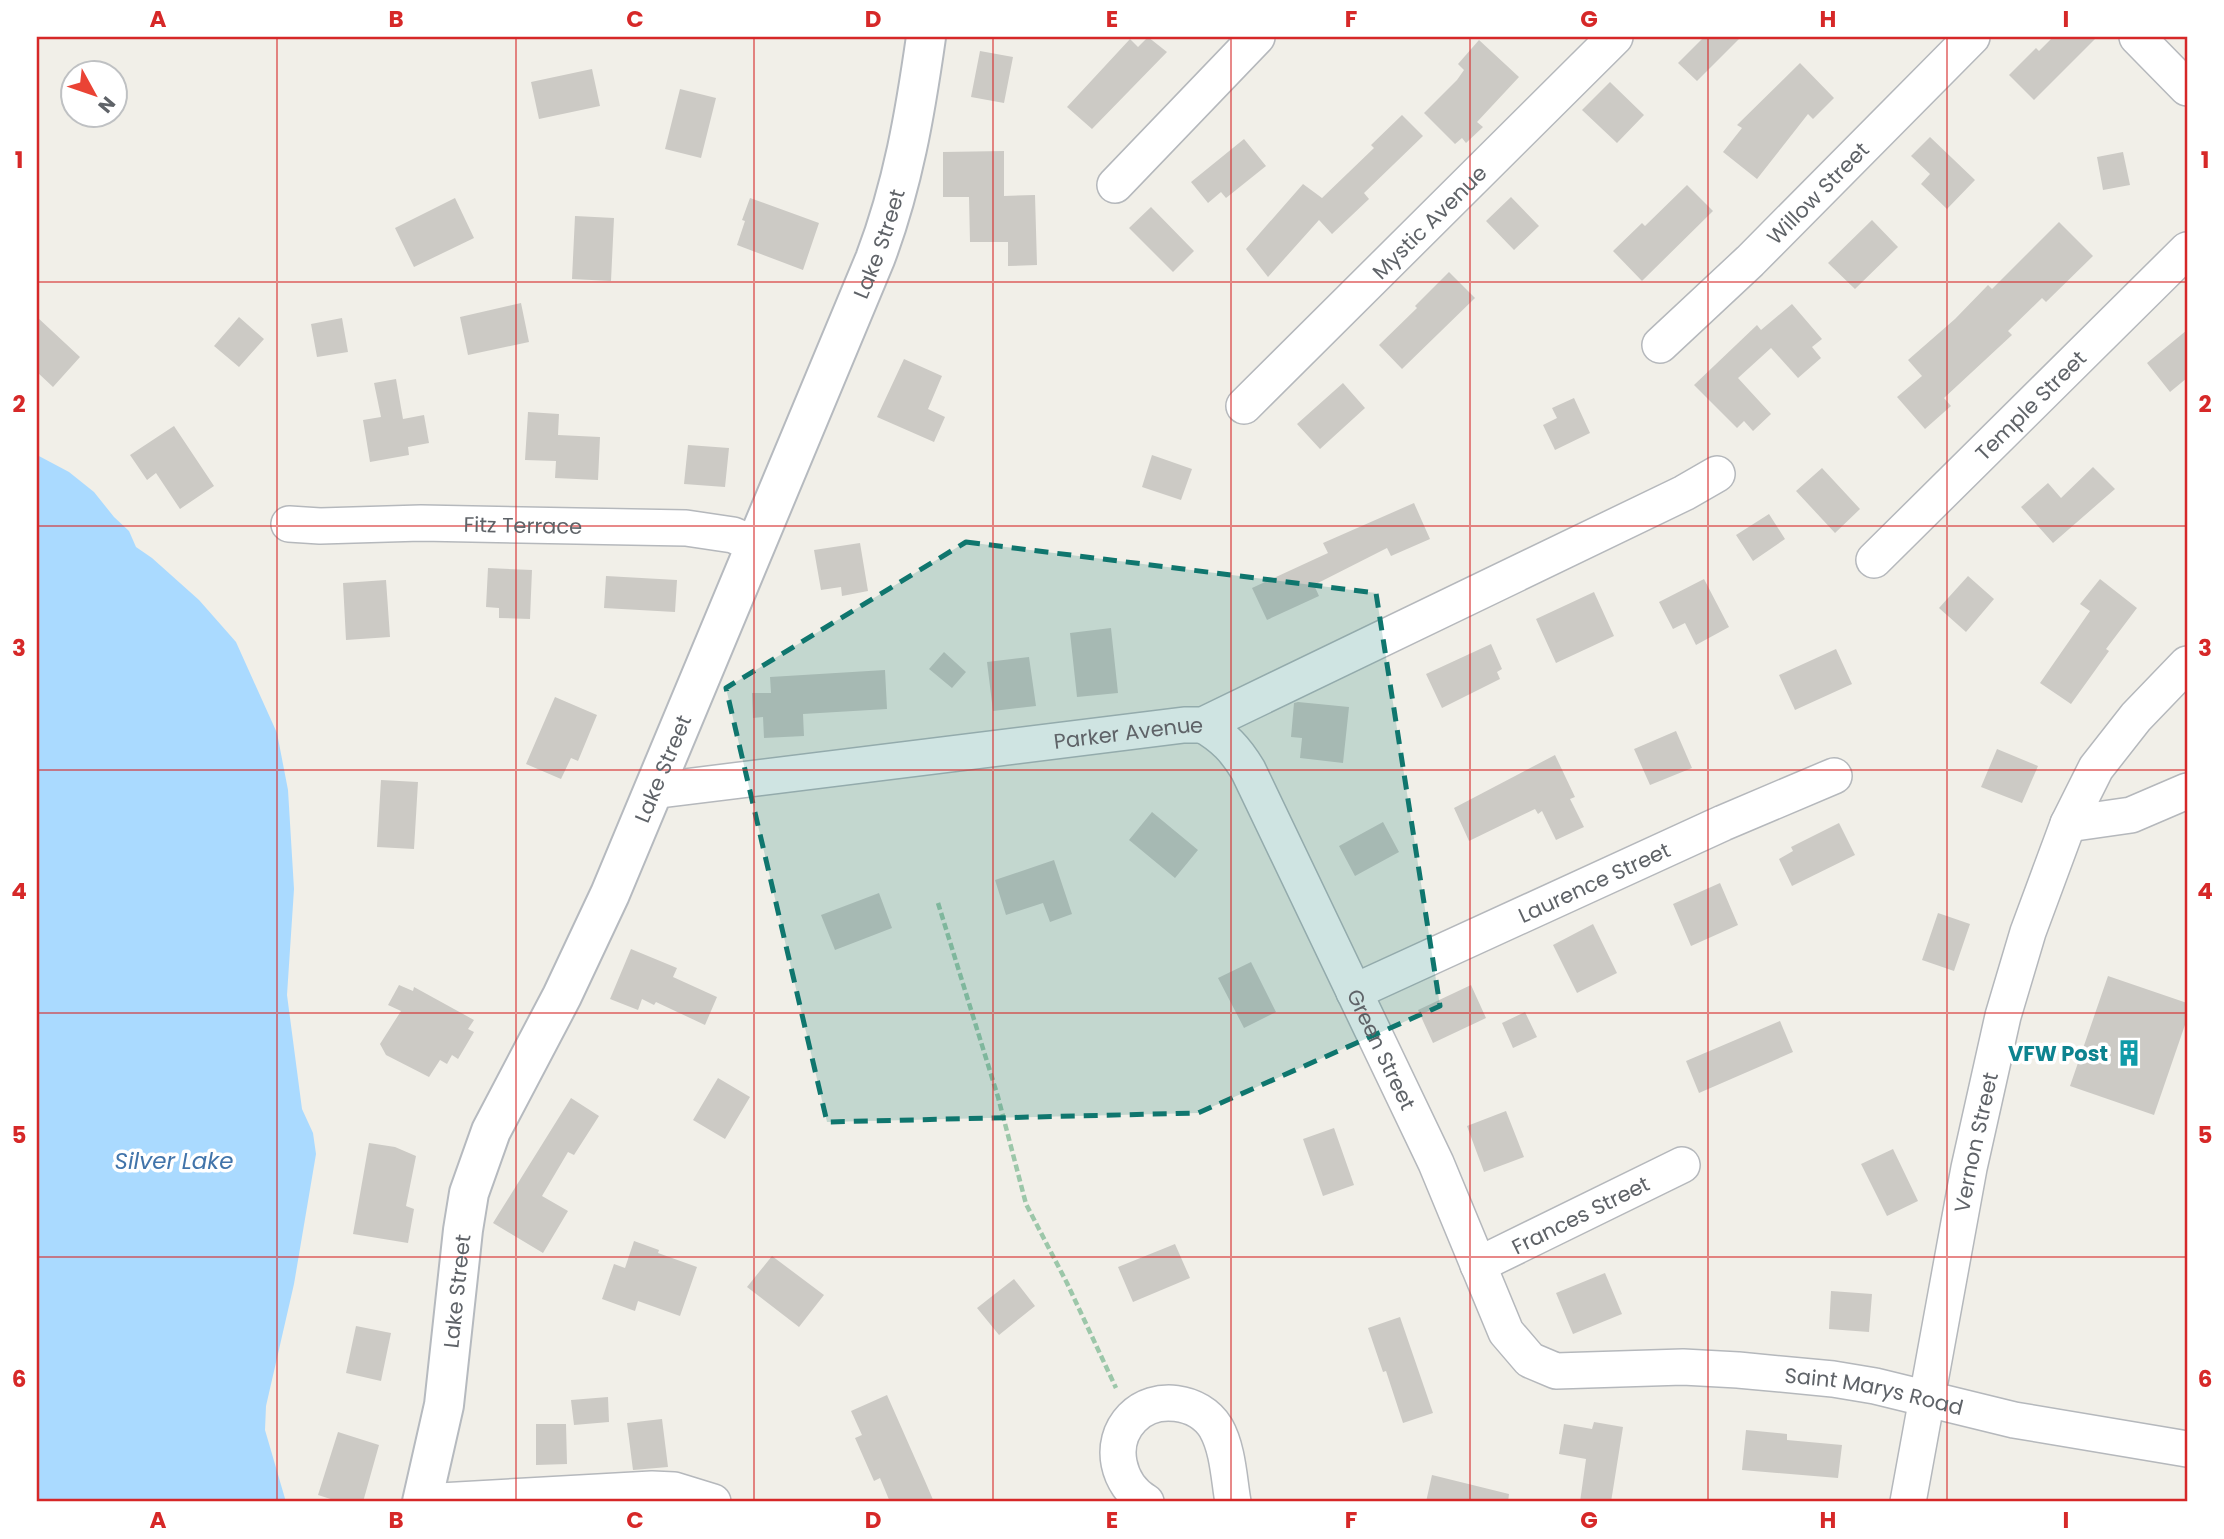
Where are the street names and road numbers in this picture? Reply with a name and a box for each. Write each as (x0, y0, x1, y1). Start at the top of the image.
street label: Willow Street (1760, 135, 1875, 251)
street label: Mystic Avenue (1365, 158, 1493, 285)
street label: Lake Street (846, 186, 911, 303)
street label: Temple Street (1968, 344, 2092, 467)
street label: Fitz Terrace (463, 509, 582, 541)
street label: Lake Street (627, 710, 698, 827)
street label: Parker Avenue (1052, 710, 1203, 756)
street label: Laurence Street (1513, 835, 1675, 929)
street label: Green Street (1340, 984, 1423, 1115)
street label: Vernon Street (1947, 1069, 2004, 1215)
street label: Frances Street (1507, 1169, 1654, 1261)
street label: Lake Street (436, 1233, 477, 1350)
street label: Saint Marys Road (1783, 1360, 1966, 1422)

